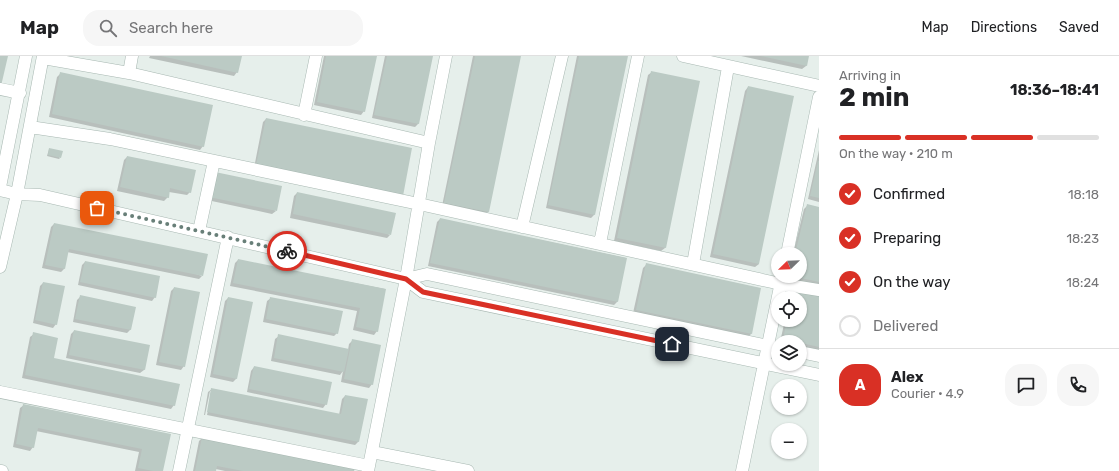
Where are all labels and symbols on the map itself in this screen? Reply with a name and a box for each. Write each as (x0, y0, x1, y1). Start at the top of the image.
pin (80, 191, 114, 225)
courier (267, 231, 307, 271)
north arrow (771, 247, 807, 283)
pin (655, 327, 689, 361)

